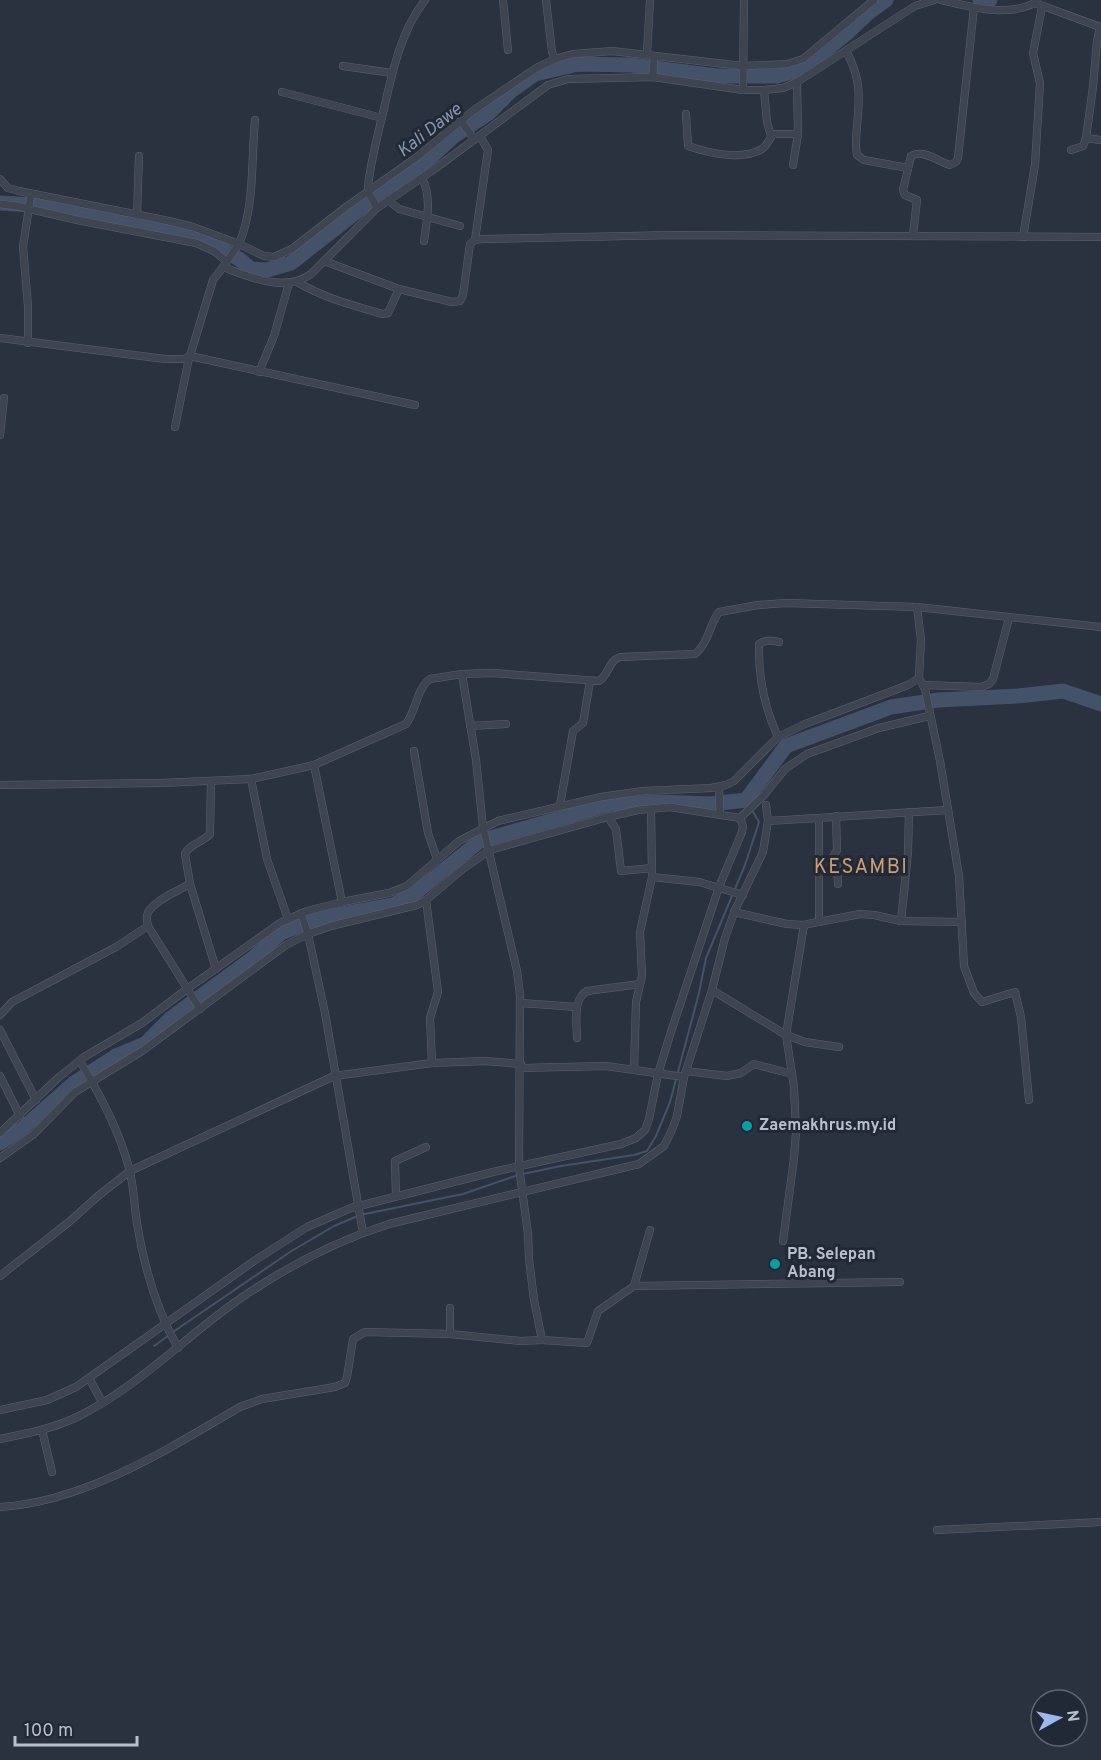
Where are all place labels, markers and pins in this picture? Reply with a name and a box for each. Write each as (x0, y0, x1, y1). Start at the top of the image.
place label: Zaemakhrus.my.id (759, 1116, 896, 1136)
marker: Zaemakhrus.my.id (740, 1119, 754, 1133)
place label: PB. Selepan Abang (787, 1245, 876, 1283)
marker: PB. Selepan Abang (768, 1257, 782, 1271)

